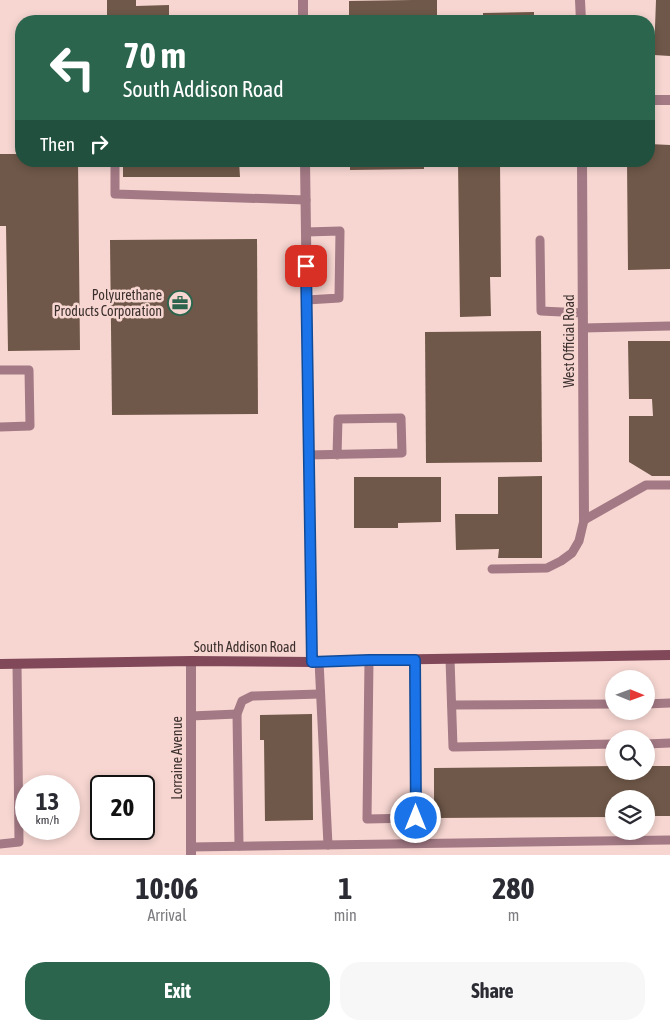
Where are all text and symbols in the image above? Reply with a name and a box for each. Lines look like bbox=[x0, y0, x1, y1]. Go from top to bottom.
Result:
icon: left bbox=[40, 35, 105, 100]
text: 70 m bbox=[123, 35, 186, 75]
text: South Addison Road bbox=[123, 76, 284, 102]
icon: right bbox=[85, 130, 113, 158]
text: Then bbox=[40, 133, 75, 155]
pin bbox=[285, 245, 327, 287]
icon: arrive bbox=[292, 252, 320, 280]
place label: Polyurethane Products Corporation bbox=[54, 287, 162, 319]
office icon: Polyurethane Products Corporation bbox=[167, 290, 193, 316]
street label: West Official Road bbox=[561, 294, 577, 388]
street label: South Addison Road bbox=[194, 639, 296, 655]
north arrow bbox=[605, 670, 655, 720]
map controls bbox=[605, 670, 655, 840]
street label: Lorraine Avenue bbox=[169, 716, 185, 800]
button: search bbox=[605, 730, 655, 780]
speed limit sign: 20 bbox=[90, 775, 155, 840]
text: 13 bbox=[36, 787, 59, 815]
button: layers bbox=[605, 790, 655, 840]
position arrow bbox=[389, 791, 441, 843]
text: km/h bbox=[36, 813, 59, 827]
text: 10:06 bbox=[135, 871, 198, 905]
text: 1 bbox=[338, 871, 352, 905]
text: 280 bbox=[492, 871, 535, 905]
text: Arrival bbox=[147, 906, 186, 924]
text: min bbox=[334, 906, 357, 924]
text: m bbox=[508, 906, 519, 924]
button: Exit bbox=[25, 962, 330, 1020]
button: Share bbox=[340, 962, 645, 1020]

